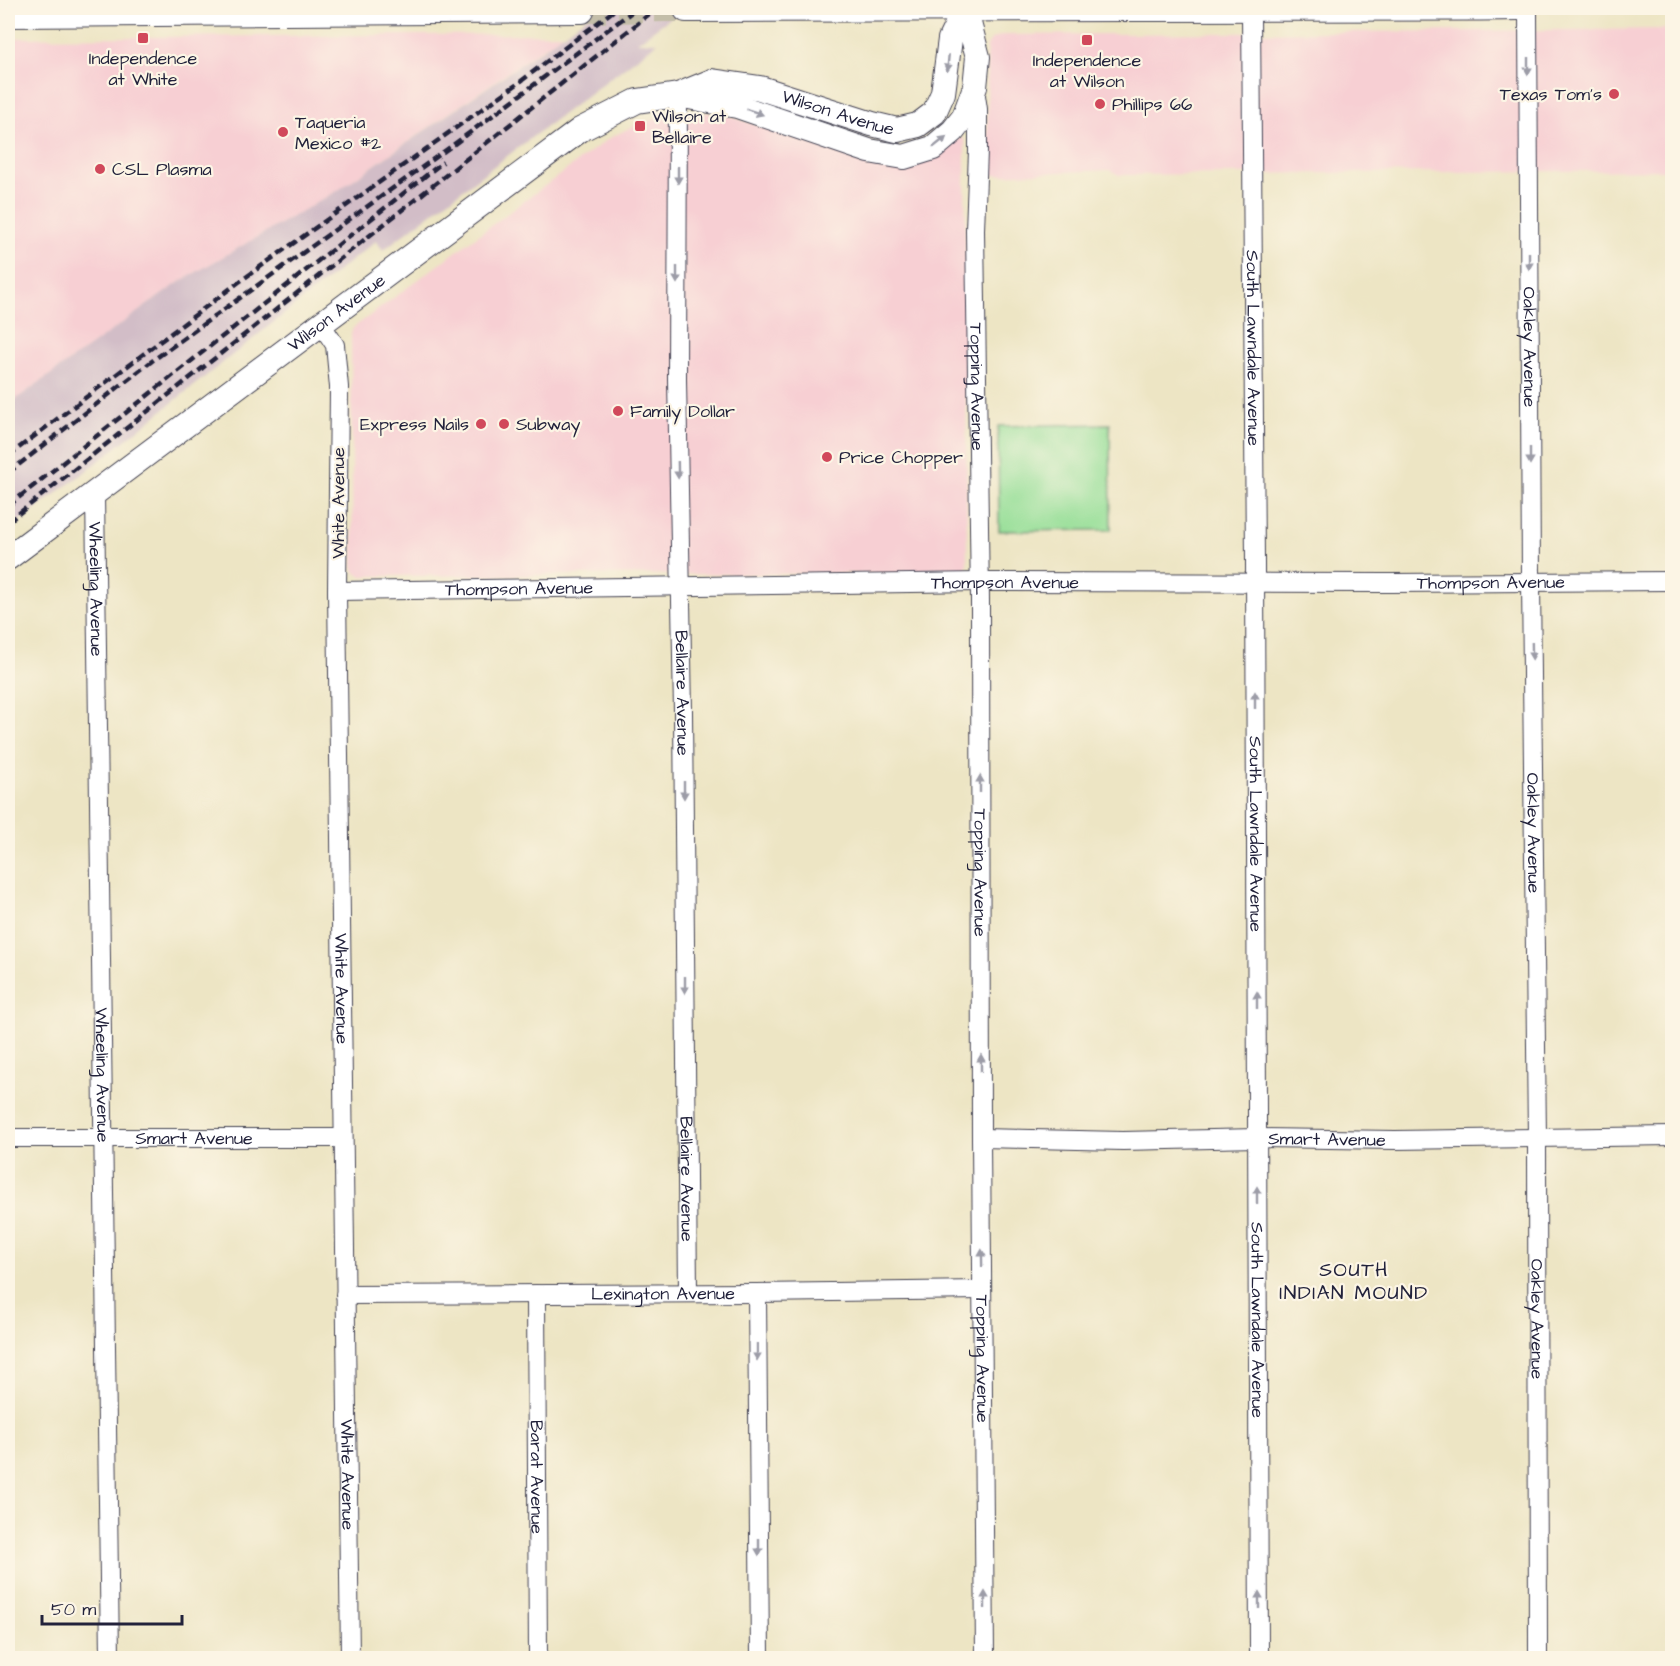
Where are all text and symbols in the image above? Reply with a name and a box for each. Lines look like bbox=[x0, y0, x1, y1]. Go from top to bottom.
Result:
marker: Independence at White bbox=[136, 31, 150, 45]
marker: Independence at Wilson bbox=[1080, 33, 1094, 47]
place label: Independence at White bbox=[89, 46, 198, 92]
place label: Independence at Wilson bbox=[1033, 48, 1142, 94]
one-way arrow bbox=[943, 54, 953, 73]
one-way arrow bbox=[1523, 56, 1533, 75]
place label: Texas Tom's bbox=[1500, 82, 1602, 107]
street label: Wilson Avenue bbox=[779, 84, 897, 142]
marker: Texas Tom's bbox=[1607, 87, 1621, 101]
place label: Phillips 66 bbox=[1112, 92, 1192, 117]
marker: Phillips 66 bbox=[1093, 97, 1107, 111]
place label: Wilson at Bellaire bbox=[652, 104, 727, 150]
one-way arrow bbox=[746, 107, 764, 117]
place label: Taqueria Mexico #2 bbox=[295, 110, 382, 156]
marker: Wilson at Bellaire bbox=[633, 119, 647, 133]
marker: Taqueria Mexico #2 bbox=[276, 125, 290, 139]
one-way arrow bbox=[932, 136, 948, 149]
place label: CSL Plasma bbox=[112, 157, 212, 182]
marker: CSL Plasma bbox=[93, 162, 107, 176]
one-way arrow bbox=[673, 165, 683, 184]
street label: South Lawndale Avenue bbox=[1240, 250, 1266, 446]
one-way arrow bbox=[1524, 251, 1534, 270]
one-way arrow bbox=[672, 265, 682, 284]
street label: Wilson Avenue bbox=[282, 268, 391, 358]
street label: Oakley Avenue bbox=[1516, 287, 1542, 408]
street label: Topping Avenue bbox=[963, 322, 990, 451]
place label: Family Dollar bbox=[630, 399, 735, 425]
marker: Family Dollar bbox=[611, 404, 625, 418]
place label: Express Nails bbox=[360, 412, 469, 437]
place label: Subway bbox=[516, 412, 581, 438]
marker: Express Nails bbox=[474, 417, 488, 431]
marker: Subway bbox=[497, 417, 511, 431]
place label: Price Chopper bbox=[839, 445, 963, 470]
one-way arrow bbox=[1525, 446, 1535, 465]
street label: White Avenue bbox=[326, 447, 351, 559]
marker: Price Chopper bbox=[820, 450, 834, 464]
one-way arrow bbox=[674, 460, 683, 479]
street label: Wheeling Avenue bbox=[82, 521, 109, 657]
street label: Thompson Avenue bbox=[931, 570, 1079, 596]
street label: Thompson Avenue bbox=[1417, 570, 1565, 596]
street label: Thompson Avenue bbox=[445, 575, 594, 602]
street label: Bellaire Avenue bbox=[669, 630, 695, 756]
one-way arrow bbox=[1527, 641, 1537, 660]
one-way arrow bbox=[1251, 691, 1260, 710]
street label: South Lawndale Avenue bbox=[1243, 736, 1268, 932]
street label: Oakley Avenue bbox=[1520, 773, 1546, 894]
one-way arrow bbox=[975, 775, 985, 794]
one-way arrow bbox=[679, 781, 689, 800]
street label: Topping Avenue bbox=[966, 809, 993, 937]
street label: White Avenue bbox=[328, 933, 355, 1045]
one-way arrow bbox=[680, 976, 690, 995]
one-way arrow bbox=[1252, 991, 1262, 1010]
street label: Wheeling Avenue bbox=[88, 1007, 115, 1143]
one-way arrow bbox=[976, 1054, 986, 1073]
street label: Bellaire Avenue bbox=[673, 1116, 700, 1242]
street label: Smart Avenue bbox=[135, 1126, 253, 1151]
street label: Smart Avenue bbox=[1268, 1126, 1386, 1153]
one-way arrow bbox=[1252, 1186, 1262, 1205]
street label: South Lawndale Avenue bbox=[1244, 1222, 1270, 1418]
one-way arrow bbox=[977, 1249, 987, 1268]
district label: SOUTH INDIAN MOUND bbox=[1279, 1256, 1429, 1307]
street label: Oakley Avenue bbox=[1523, 1259, 1549, 1379]
street label: Lexington Avenue bbox=[591, 1281, 735, 1308]
street label: Topping Avenue bbox=[969, 1295, 995, 1423]
one-way arrow bbox=[753, 1342, 762, 1361]
street label: White Avenue bbox=[334, 1419, 360, 1531]
street label: Barat Avenue bbox=[524, 1420, 549, 1534]
one-way arrow bbox=[754, 1537, 764, 1556]
scale bar bbox=[42, 1588, 182, 1626]
one-way arrow bbox=[980, 1591, 990, 1610]
one-way arrow bbox=[1254, 1591, 1264, 1610]
text: 50 m bbox=[51, 1597, 96, 1622]

